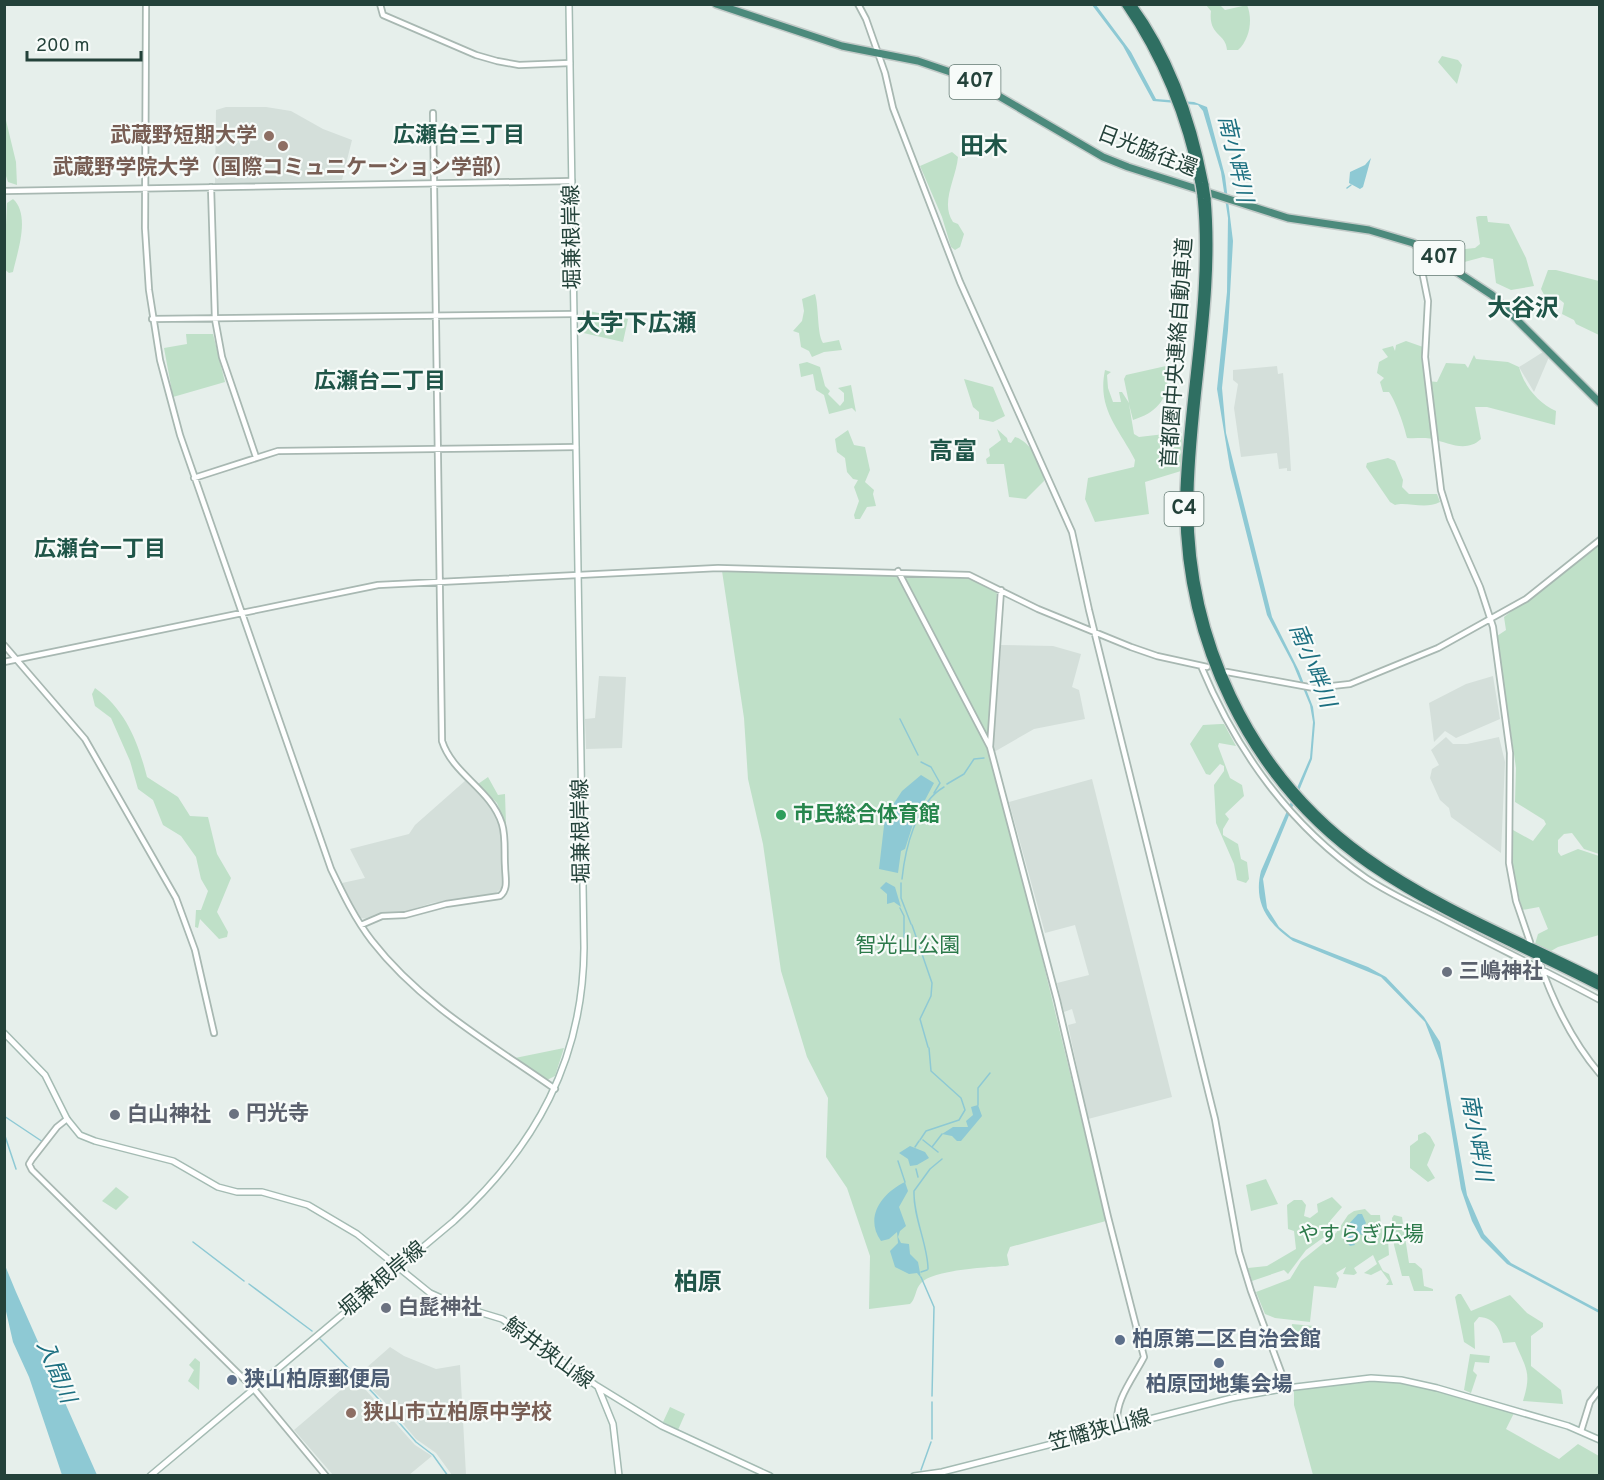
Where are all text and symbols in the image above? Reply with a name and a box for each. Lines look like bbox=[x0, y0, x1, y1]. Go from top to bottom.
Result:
scale bar bbox=[27, 24, 141, 62]
text: 200 m bbox=[36, 35, 89, 58]
road number: 407 bbox=[950, 65, 1000, 99]
water label: 南小畔川 bbox=[1211, 113, 1258, 207]
street label: 日光脇往還 bbox=[1093, 121, 1201, 183]
place label: 武蔵野短期大学 bbox=[110, 123, 257, 150]
district label: 広瀬台三丁目 bbox=[393, 123, 525, 150]
marker: 武蔵野短期大学 bbox=[262, 129, 276, 143]
district label: 田木 bbox=[960, 133, 1008, 163]
marker: 武蔵野学院大学（国際コミュニケーション学部） bbox=[276, 139, 290, 153]
place label: 武蔵野学院大学（国際コミュニケーション学部） bbox=[52, 155, 514, 182]
street label: 堀兼根岸線 bbox=[559, 184, 587, 290]
street label: 首都圏中央連絡自動車道 bbox=[1156, 237, 1200, 469]
road number: 407 bbox=[1414, 241, 1464, 275]
district label: 大谷沢 bbox=[1487, 295, 1559, 325]
district label: 大字下広瀬 bbox=[576, 310, 696, 340]
district label: 広瀬台二丁目 bbox=[314, 369, 446, 396]
district label: 高富 bbox=[929, 438, 977, 468]
road number: C4 bbox=[1164, 492, 1204, 526]
district label: 広瀬台一丁目 bbox=[34, 537, 166, 564]
water label: 南小畔川 bbox=[1282, 620, 1341, 714]
street label: 堀兼根岸線 bbox=[568, 778, 596, 884]
place label: 市民総合体育館 bbox=[793, 802, 940, 829]
marker: 市民総合体育館 bbox=[774, 808, 788, 822]
park label: 智光山公園 bbox=[856, 933, 961, 960]
place label: 三嶋神社 bbox=[1459, 959, 1543, 986]
marker: 三嶋神社 bbox=[1440, 965, 1454, 979]
water label: 南小畔川 bbox=[1454, 1092, 1496, 1186]
place label: 円光寺 bbox=[246, 1101, 309, 1128]
place label: 白山神社 bbox=[127, 1102, 211, 1129]
marker: 円光寺 bbox=[227, 1107, 241, 1121]
marker: 白山神社 bbox=[108, 1108, 122, 1122]
park label: やすらぎ広場 bbox=[1298, 1222, 1424, 1249]
street label: 堀兼根岸線 bbox=[334, 1236, 432, 1324]
district label: 柏原 bbox=[674, 1269, 722, 1299]
place label: 白髭神社 bbox=[398, 1295, 482, 1322]
marker: 白髭神社 bbox=[379, 1301, 393, 1315]
street label: 鯨井狭山線 bbox=[498, 1312, 598, 1396]
place label: 柏原第二区自治会館 bbox=[1132, 1327, 1321, 1354]
marker: 柏原第二区自治会館 bbox=[1113, 1333, 1127, 1347]
water label: 入間川 bbox=[30, 1336, 81, 1409]
marker: 柏原団地集会場 bbox=[1212, 1356, 1226, 1370]
place label: 狭山柏原郵便局 bbox=[244, 1367, 391, 1394]
place label: 柏原団地集会場 bbox=[1146, 1372, 1293, 1399]
marker: 狭山柏原郵便局 bbox=[225, 1373, 239, 1387]
place label: 狭山市立柏原中学校 bbox=[363, 1400, 552, 1427]
street label: 笠幡狭山線 bbox=[1046, 1404, 1154, 1458]
marker: 狭山市立柏原中学校 bbox=[344, 1406, 358, 1420]

